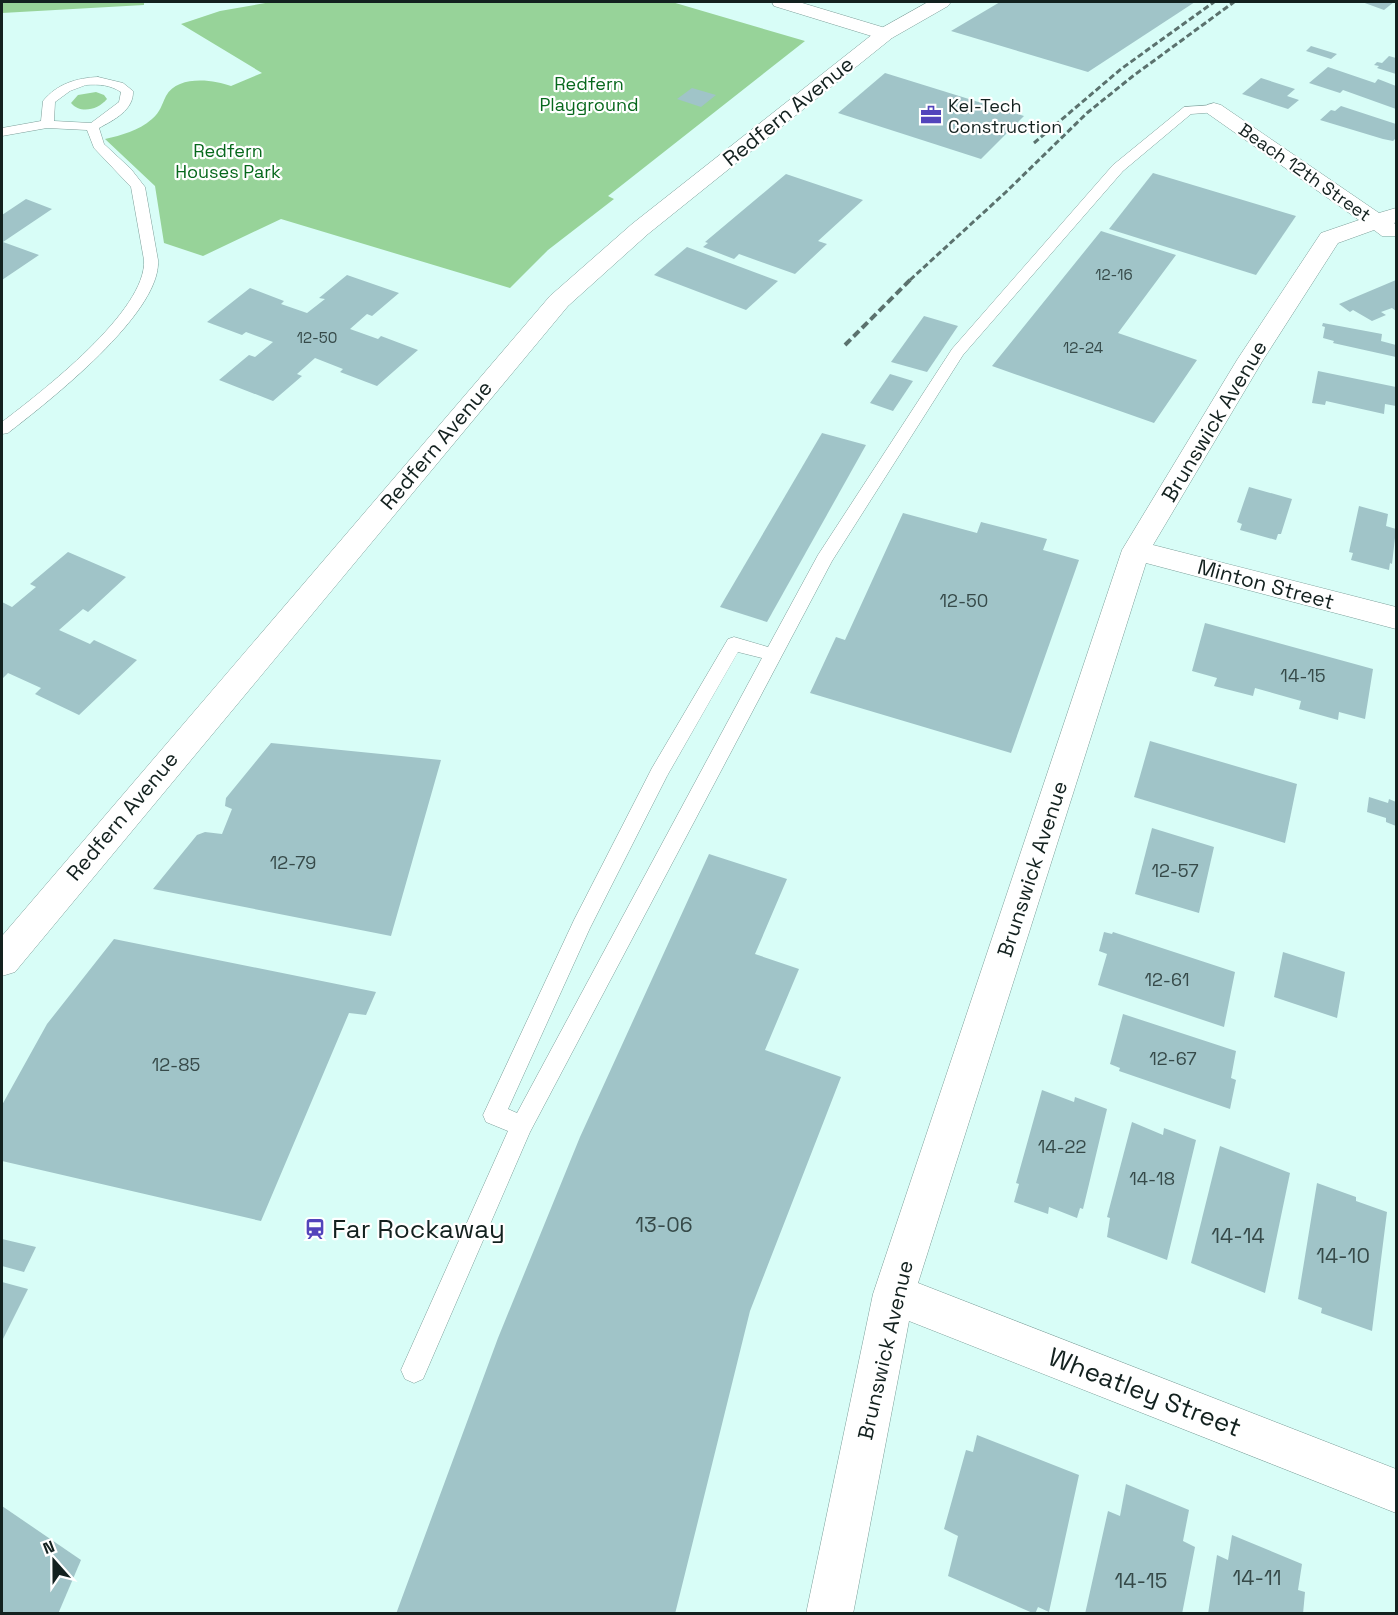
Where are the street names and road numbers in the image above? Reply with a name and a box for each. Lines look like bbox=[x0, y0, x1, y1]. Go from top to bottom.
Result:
street label: Redfern Avenue bbox=[717, 50, 859, 172]
street label: Beach 12th Street bbox=[1234, 118, 1376, 226]
street label: Brunswick Avenue bbox=[1155, 335, 1273, 507]
street label: Redfern Avenue bbox=[374, 375, 498, 515]
street label: Minton Street bbox=[1195, 553, 1337, 615]
street label: Redfern Avenue bbox=[60, 746, 184, 886]
street label: Brunswick Avenue bbox=[991, 778, 1073, 960]
street label: Brunswick Avenue bbox=[851, 1258, 919, 1442]
street label: Wheatley Street bbox=[1044, 1340, 1246, 1444]

